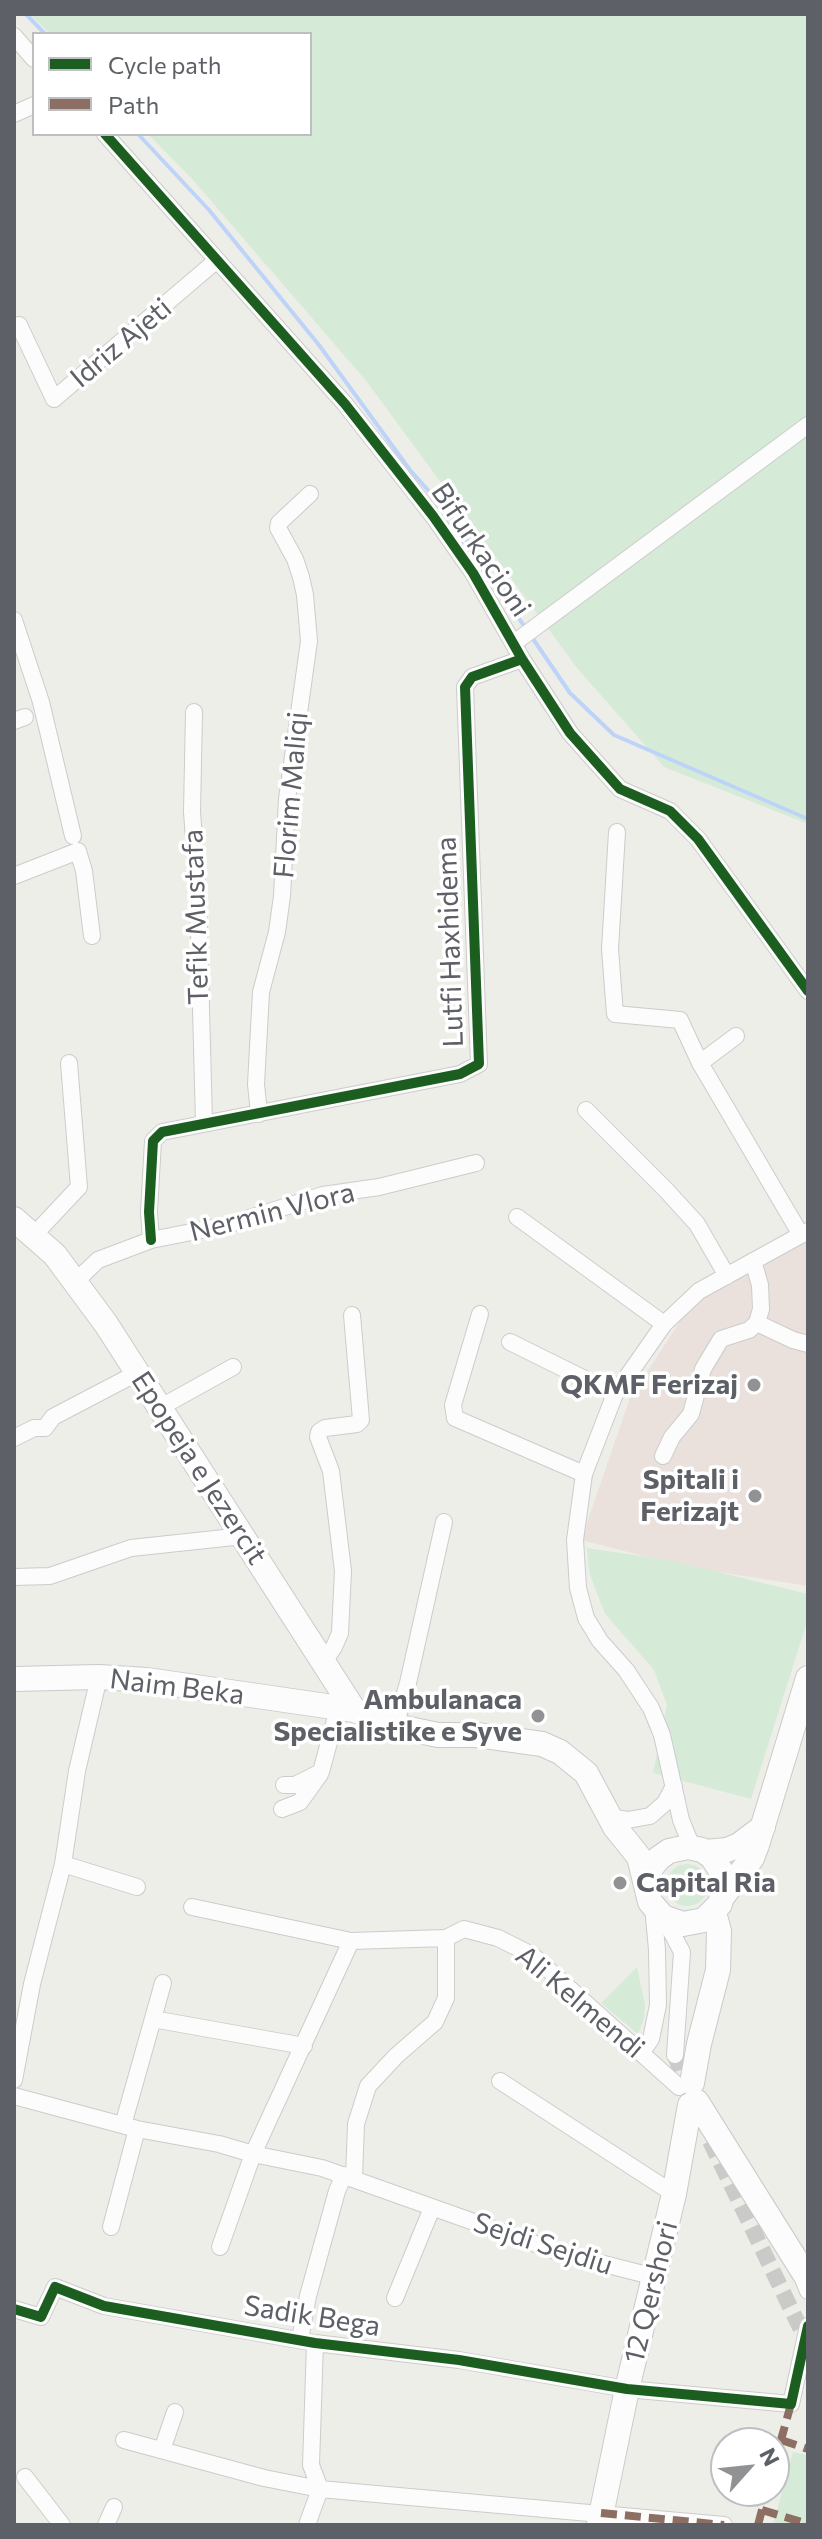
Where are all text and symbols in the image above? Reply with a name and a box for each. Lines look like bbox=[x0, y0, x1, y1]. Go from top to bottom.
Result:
legend bbox=[32, 32, 312, 136]
text: Cycle path bbox=[108, 50, 222, 79]
text: Path bbox=[108, 90, 159, 119]
street label: Idriz Ajeti bbox=[64, 291, 178, 395]
street label: Bifurkacioni bbox=[424, 477, 538, 623]
street label: Florim Maliqi bbox=[267, 710, 315, 880]
street label: Tefik Mustafa bbox=[176, 829, 216, 1005]
street label: Lutfi Haxhidema bbox=[430, 836, 470, 1048]
street label: Nermin Vlora bbox=[186, 1175, 358, 1249]
street label: Epopeja e Jezercit bbox=[124, 1365, 274, 1571]
place label: QKMF Ferizaj bbox=[560, 1368, 738, 1402]
marker: QKMF Ferizaj bbox=[745, 1376, 763, 1394]
place label: Spitali i Ferizajt bbox=[640, 1463, 739, 1529]
marker: Spitali i Ferizajt bbox=[746, 1487, 764, 1505]
street label: Naim Beka bbox=[108, 1662, 246, 1712]
place label: Ambulanaca Specialistike e Syve bbox=[273, 1683, 522, 1749]
marker: Ambulanaca Specialistike e Syve bbox=[529, 1707, 547, 1725]
place label: Capital Ria bbox=[636, 1866, 776, 1900]
marker: Capital Ria bbox=[611, 1874, 629, 1892]
street label: Ali Kelmendi bbox=[509, 1939, 651, 2065]
street label: Sejdi Sejdiu bbox=[469, 2206, 617, 2282]
street label: 12 Qershori bbox=[617, 2218, 685, 2366]
street label: Sadik Bega bbox=[242, 2289, 382, 2343]
north arrow bbox=[710, 2427, 790, 2507]
text: N bbox=[754, 2443, 786, 2470]

